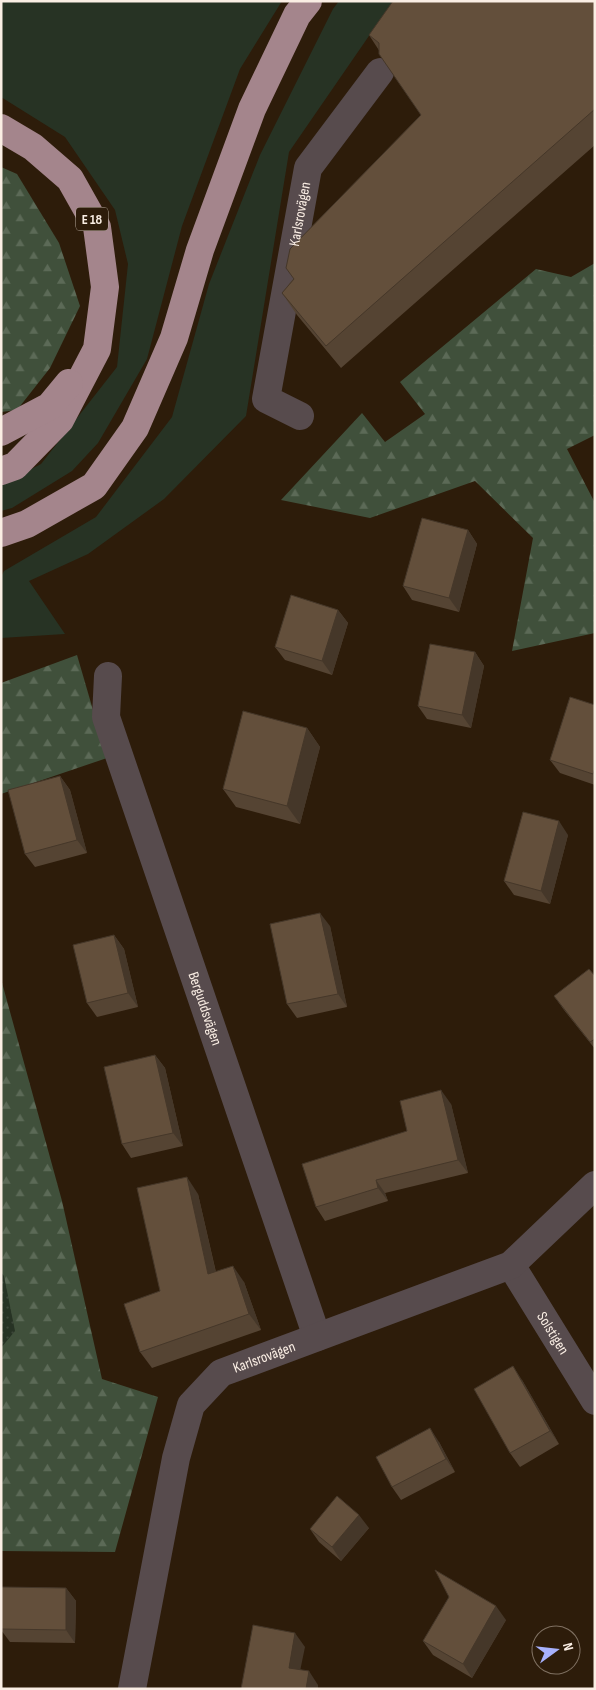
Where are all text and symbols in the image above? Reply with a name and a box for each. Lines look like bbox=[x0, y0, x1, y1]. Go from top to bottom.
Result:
street label: Karlsrovägen bbox=[285, 180, 315, 248]
road number: E 18 bbox=[76, 208, 108, 230]
street label: Berguddsvägen bbox=[183, 969, 226, 1048]
street label: Solstigen bbox=[532, 1309, 573, 1358]
street label: Karlsrovägen bbox=[230, 1337, 298, 1378]
north arrow bbox=[531, 1625, 581, 1675]
text: N bbox=[559, 1641, 577, 1653]

